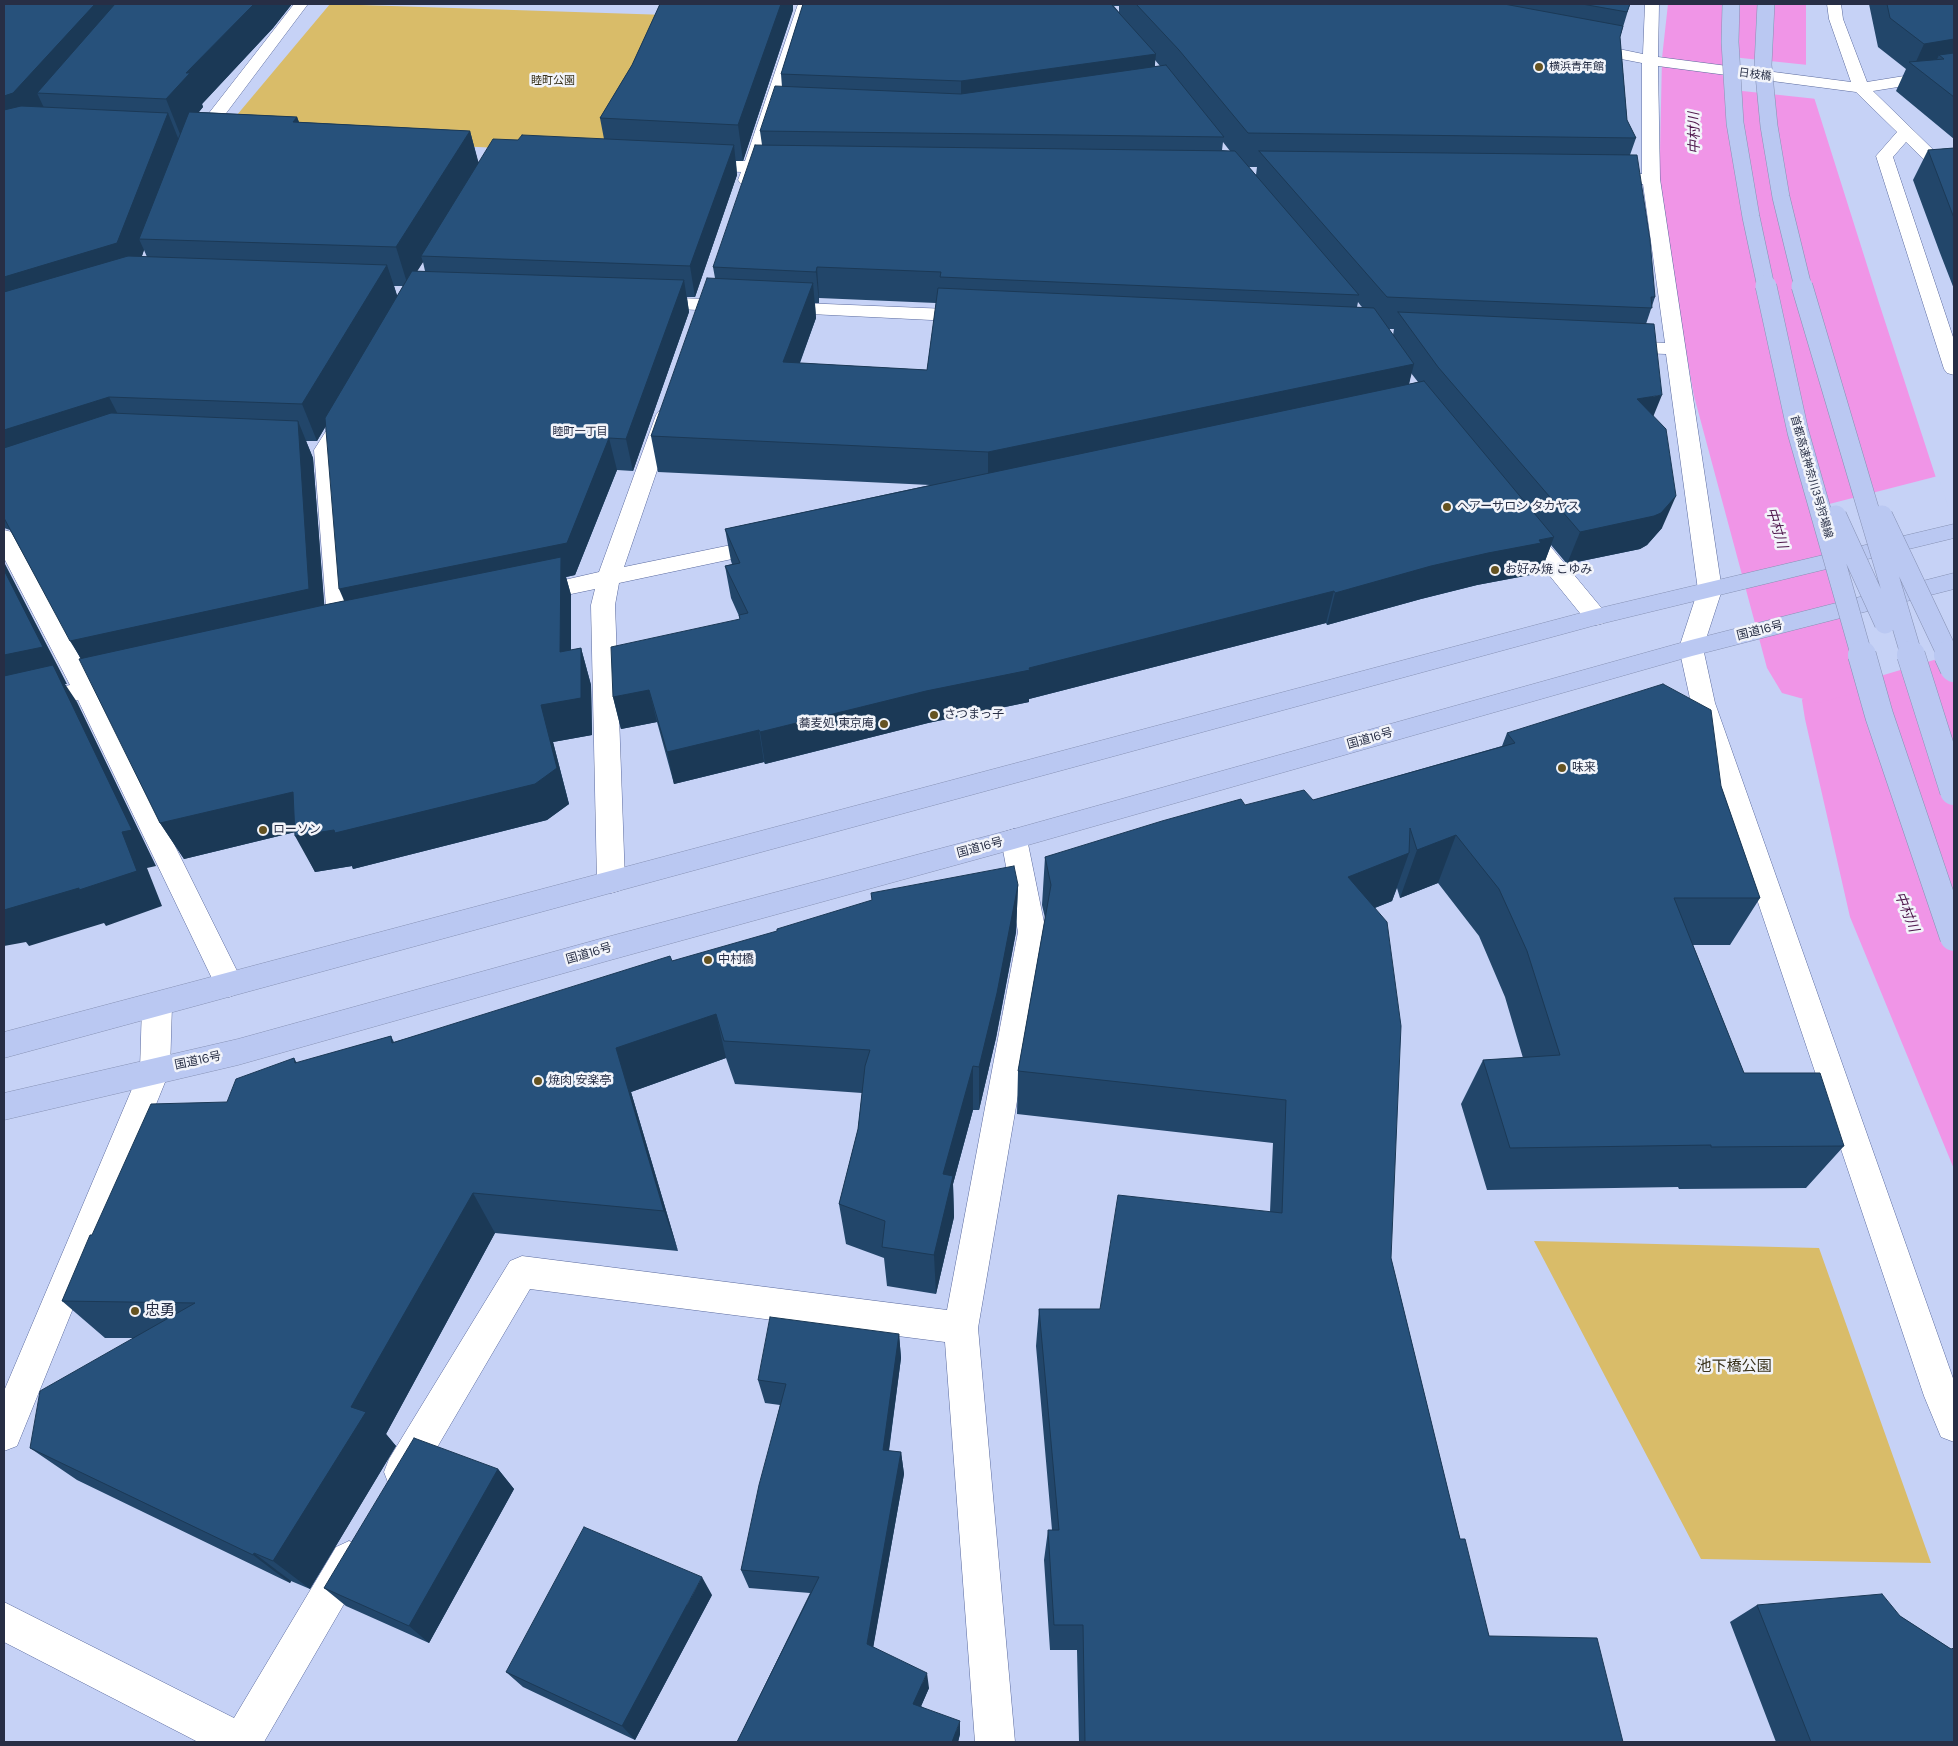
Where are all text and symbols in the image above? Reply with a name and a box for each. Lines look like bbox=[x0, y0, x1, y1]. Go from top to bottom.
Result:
place label: 横浜青年館 bbox=[1549, 60, 1604, 74]
marker: 横浜青年館 bbox=[1533, 61, 1545, 73]
street label: 日枝橋 bbox=[1738, 66, 1772, 84]
park label: 睦町公園 bbox=[531, 74, 575, 88]
water label: 中村川 bbox=[1686, 112, 1704, 154]
street label: 首都高速神奈川3号狩場線 bbox=[1787, 414, 1835, 540]
district label: 睦町一丁目 bbox=[553, 425, 607, 439]
place label: ヘアーサロン タカヤス bbox=[1457, 500, 1579, 514]
marker: ヘアーサロン タカヤス bbox=[1441, 501, 1453, 513]
water label: 中村川 bbox=[1762, 505, 1790, 551]
place label: お好み焼 こゆみ bbox=[1505, 563, 1592, 577]
marker: お好み焼 こゆみ bbox=[1489, 564, 1501, 576]
street label: 国道16号 bbox=[1735, 618, 1785, 644]
place label: さつまっ子 bbox=[944, 708, 1004, 722]
marker: さつまっ子 bbox=[928, 709, 940, 721]
place label: 蕎麦処 東京庵 bbox=[799, 717, 874, 731]
marker: 蕎麦処 東京庵 bbox=[878, 718, 890, 730]
street label: 国道16号 bbox=[1345, 726, 1395, 752]
place label: 味来 bbox=[1572, 761, 1596, 775]
marker: 味来 bbox=[1556, 762, 1568, 774]
place label: ローソン bbox=[273, 823, 321, 837]
marker: ローソン bbox=[257, 824, 269, 836]
street label: 国道16号 bbox=[955, 835, 1005, 861]
water label: 中村川 bbox=[1890, 889, 1922, 935]
street label: 国道16号 bbox=[564, 941, 614, 967]
place label: 中村橋 bbox=[718, 953, 754, 967]
marker: 中村橋 bbox=[702, 954, 714, 966]
street label: 国道16号 bbox=[173, 1049, 223, 1073]
place label: 焼肉 安楽亭 bbox=[548, 1074, 611, 1088]
marker: 焼肉 安楽亭 bbox=[532, 1075, 544, 1087]
place label: 忠勇 bbox=[145, 1302, 175, 1320]
marker: 忠勇 bbox=[129, 1305, 141, 1317]
park label: 池下橋公園 bbox=[1697, 1358, 1771, 1376]

